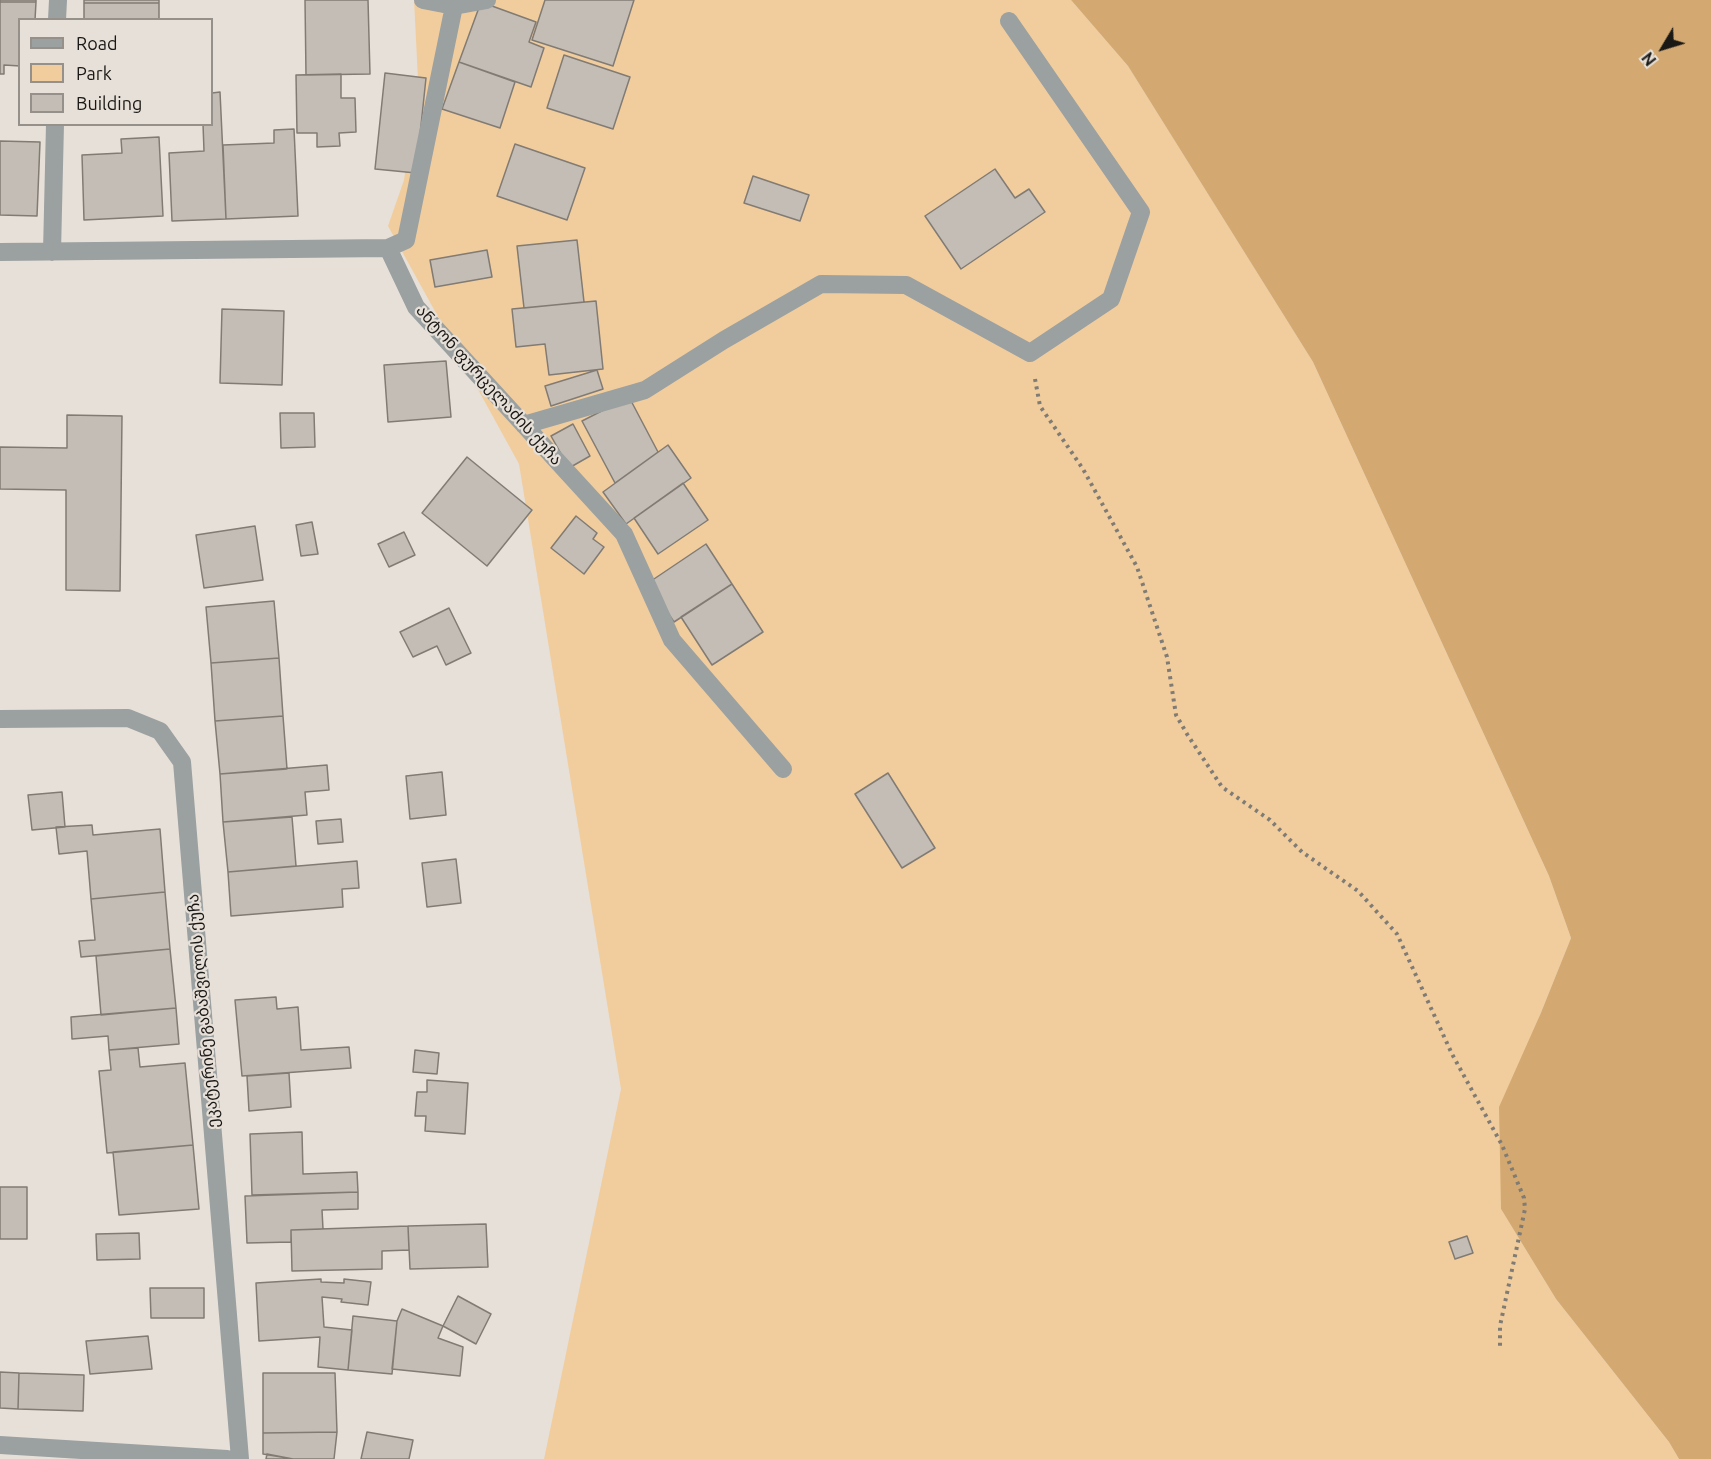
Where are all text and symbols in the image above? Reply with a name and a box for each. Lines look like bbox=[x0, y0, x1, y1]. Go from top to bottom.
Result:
legend bbox=[18, 18, 213, 126]
north arrow bbox=[1633, 18, 1693, 78]
text: Road bbox=[76, 33, 118, 53]
text: N bbox=[1638, 49, 1660, 69]
text: Park bbox=[76, 63, 112, 83]
text: Building bbox=[76, 93, 142, 113]
street label: ანტონ ფურცელაძის ქუჩა bbox=[412, 301, 566, 469]
street label: ეკატერინე გაბაშვილის ქუჩა bbox=[183, 893, 223, 1129]

